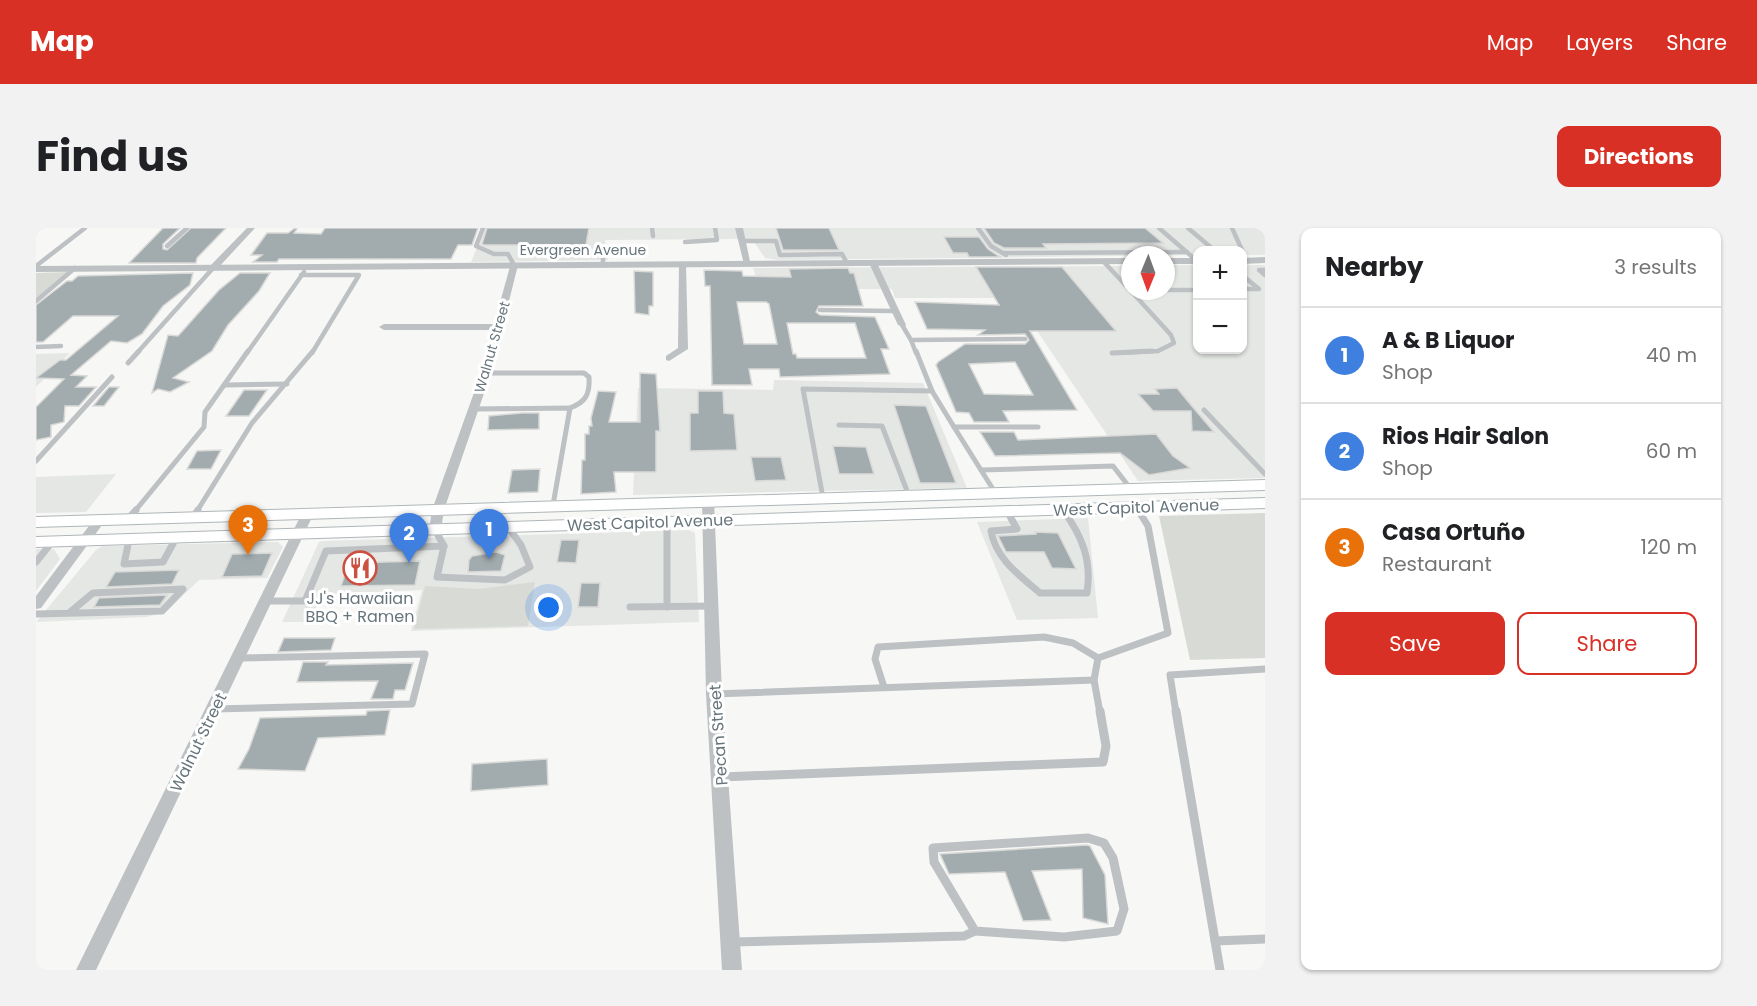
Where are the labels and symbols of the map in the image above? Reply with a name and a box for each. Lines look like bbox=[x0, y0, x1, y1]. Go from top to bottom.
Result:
street label: Evergreen Avenue bbox=[520, 240, 646, 260]
north arrow bbox=[1121, 246, 1175, 300]
street label: Walnut Street bbox=[469, 299, 515, 395]
street label: West Capitol Avenue bbox=[1053, 493, 1220, 522]
pin: 3 bbox=[228, 506, 268, 555]
street label: West Capitol Avenue bbox=[567, 508, 734, 537]
pin: 1 bbox=[470, 510, 508, 559]
pin: 2 bbox=[390, 514, 428, 563]
restaurant icon: JJ's Hawaiian BBQ + Ramen bbox=[342, 550, 378, 586]
place label: JJ's Hawaiian BBQ + Ramen bbox=[306, 587, 414, 628]
your location bbox=[534, 593, 563, 622]
street label: Pecan Street bbox=[703, 684, 733, 786]
street label: Walnut Street bbox=[164, 689, 232, 796]

